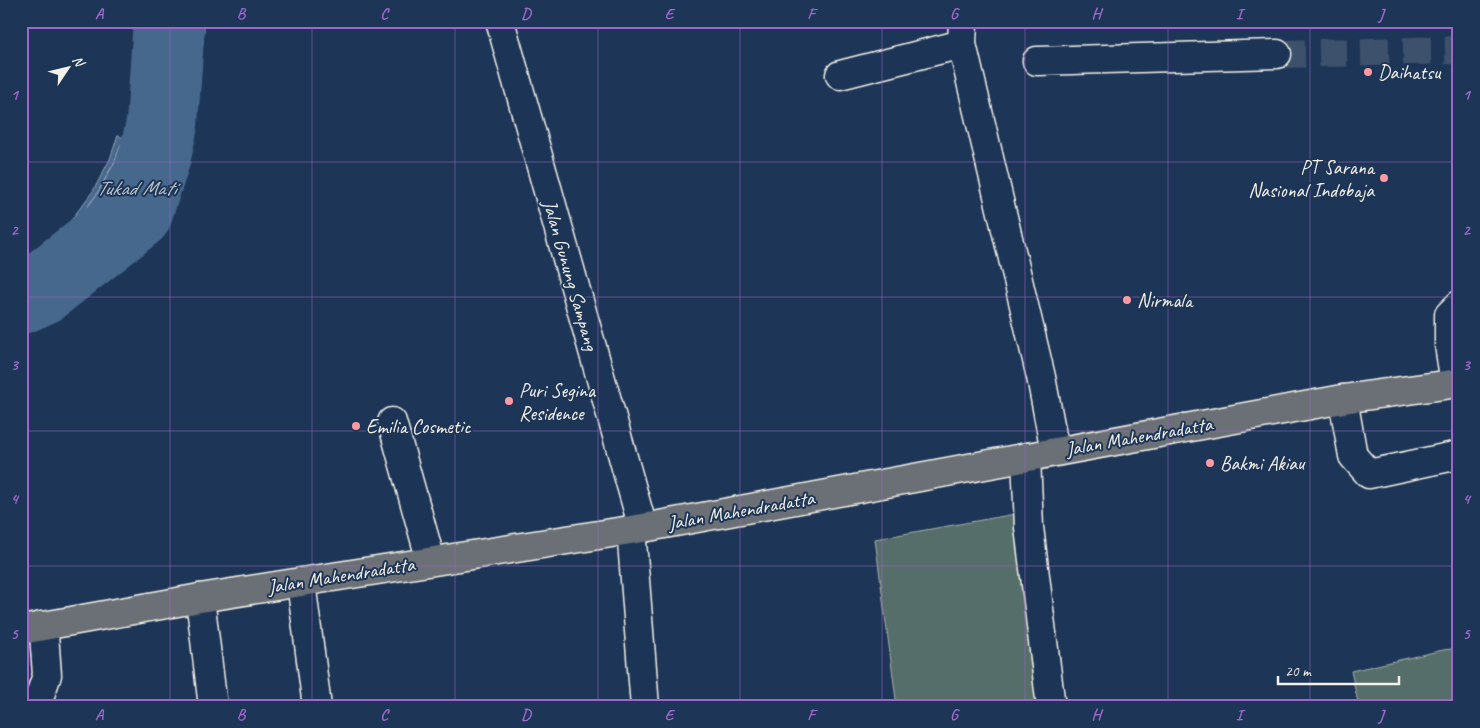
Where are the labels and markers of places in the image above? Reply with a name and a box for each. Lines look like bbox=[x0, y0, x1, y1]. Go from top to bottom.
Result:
place label: Daihatsu bbox=[1378, 60, 1442, 85]
marker: Daihatsu bbox=[1362, 66, 1374, 78]
place label: PT Sarana Nasional Indobaja bbox=[1248, 155, 1376, 203]
marker: PT Sarana Nasional Indobaja bbox=[1378, 172, 1390, 184]
place label: Nirmala bbox=[1137, 288, 1194, 313]
marker: Nirmala bbox=[1121, 294, 1133, 306]
place label: Puri Segina Residence bbox=[519, 378, 597, 426]
marker: Puri Segina Residence bbox=[503, 395, 515, 407]
place label: Emilia Cosmetic bbox=[366, 414, 471, 439]
marker: Emilia Cosmetic bbox=[350, 420, 362, 432]
place label: Bakmi Akiau bbox=[1220, 451, 1306, 476]
marker: Bakmi Akiau bbox=[1204, 457, 1216, 469]

